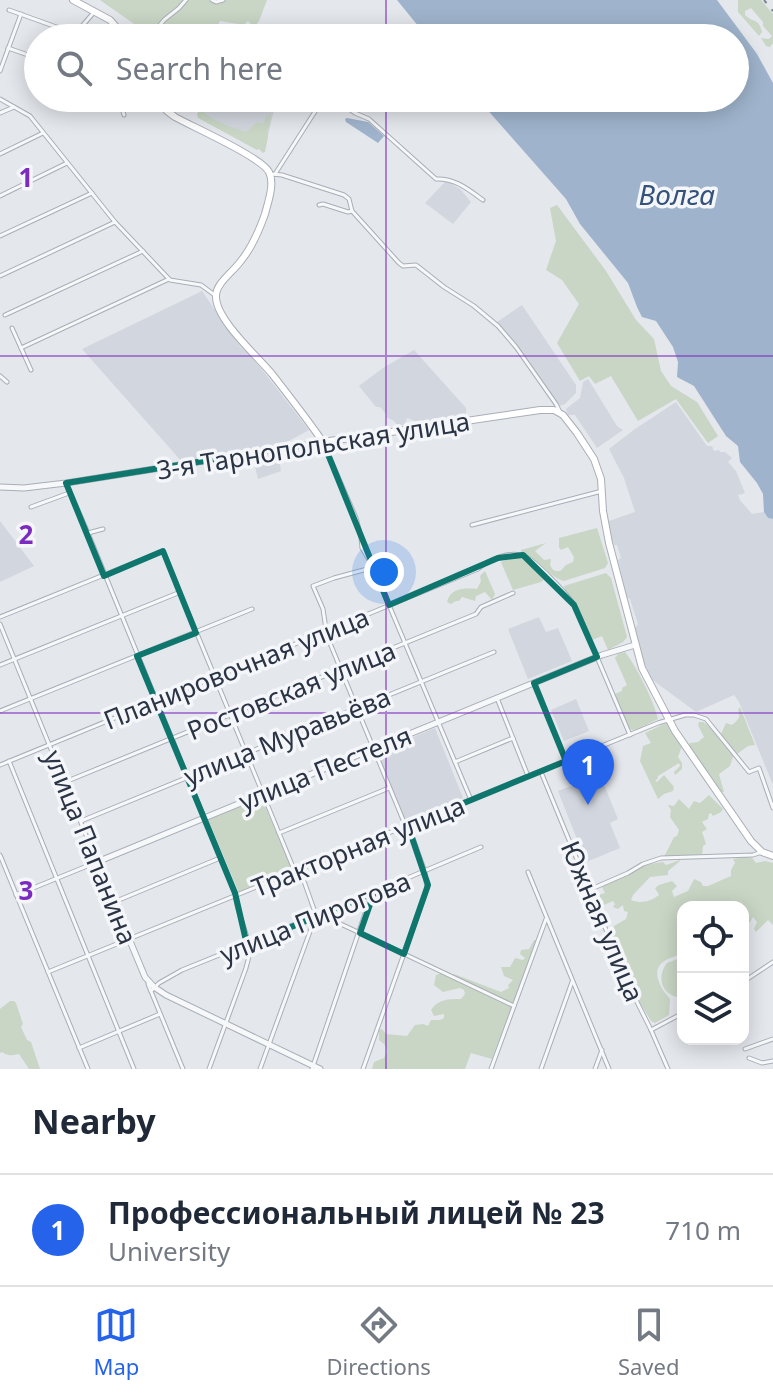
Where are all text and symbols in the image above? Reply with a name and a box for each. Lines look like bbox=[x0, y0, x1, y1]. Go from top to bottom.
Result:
search box bbox=[24, 24, 749, 112]
icon: search bbox=[52, 46, 96, 90]
text: Search here bbox=[116, 48, 283, 89]
text: 1 bbox=[19, 159, 33, 195]
water label: Волга bbox=[639, 175, 715, 213]
street label: 3-я Тарнопольская улица bbox=[154, 402, 472, 488]
text: 2 bbox=[19, 516, 34, 552]
your location bbox=[364, 552, 404, 592]
street label: Планировочная улица bbox=[98, 598, 374, 738]
street label: Ростовская улица bbox=[181, 632, 401, 748]
street label: улица Муравьёва bbox=[178, 678, 396, 794]
street label: улица Пестеля bbox=[233, 717, 417, 819]
pin: 1 bbox=[562, 739, 614, 805]
street label: улица Папанина bbox=[36, 744, 146, 950]
street label: Тракторная улица bbox=[246, 787, 470, 905]
street label: Южная улица bbox=[553, 835, 653, 1007]
street label: улица Пирогова bbox=[214, 862, 416, 972]
text: 3 bbox=[19, 872, 33, 908]
map controls bbox=[677, 901, 749, 1045]
button: locate bbox=[677, 901, 749, 973]
button: layers bbox=[677, 973, 749, 1045]
text: Nearby bbox=[32, 1098, 156, 1144]
text: Профессиональный лицей № 23 bbox=[108, 1192, 605, 1233]
text: 1 bbox=[51, 1212, 65, 1248]
text: 710 m bbox=[665, 1212, 741, 1248]
text: University bbox=[108, 1233, 230, 1269]
tab: Map bbox=[94, 1303, 139, 1381]
tab: Directions bbox=[326, 1303, 431, 1381]
tab: Saved bbox=[618, 1303, 679, 1381]

